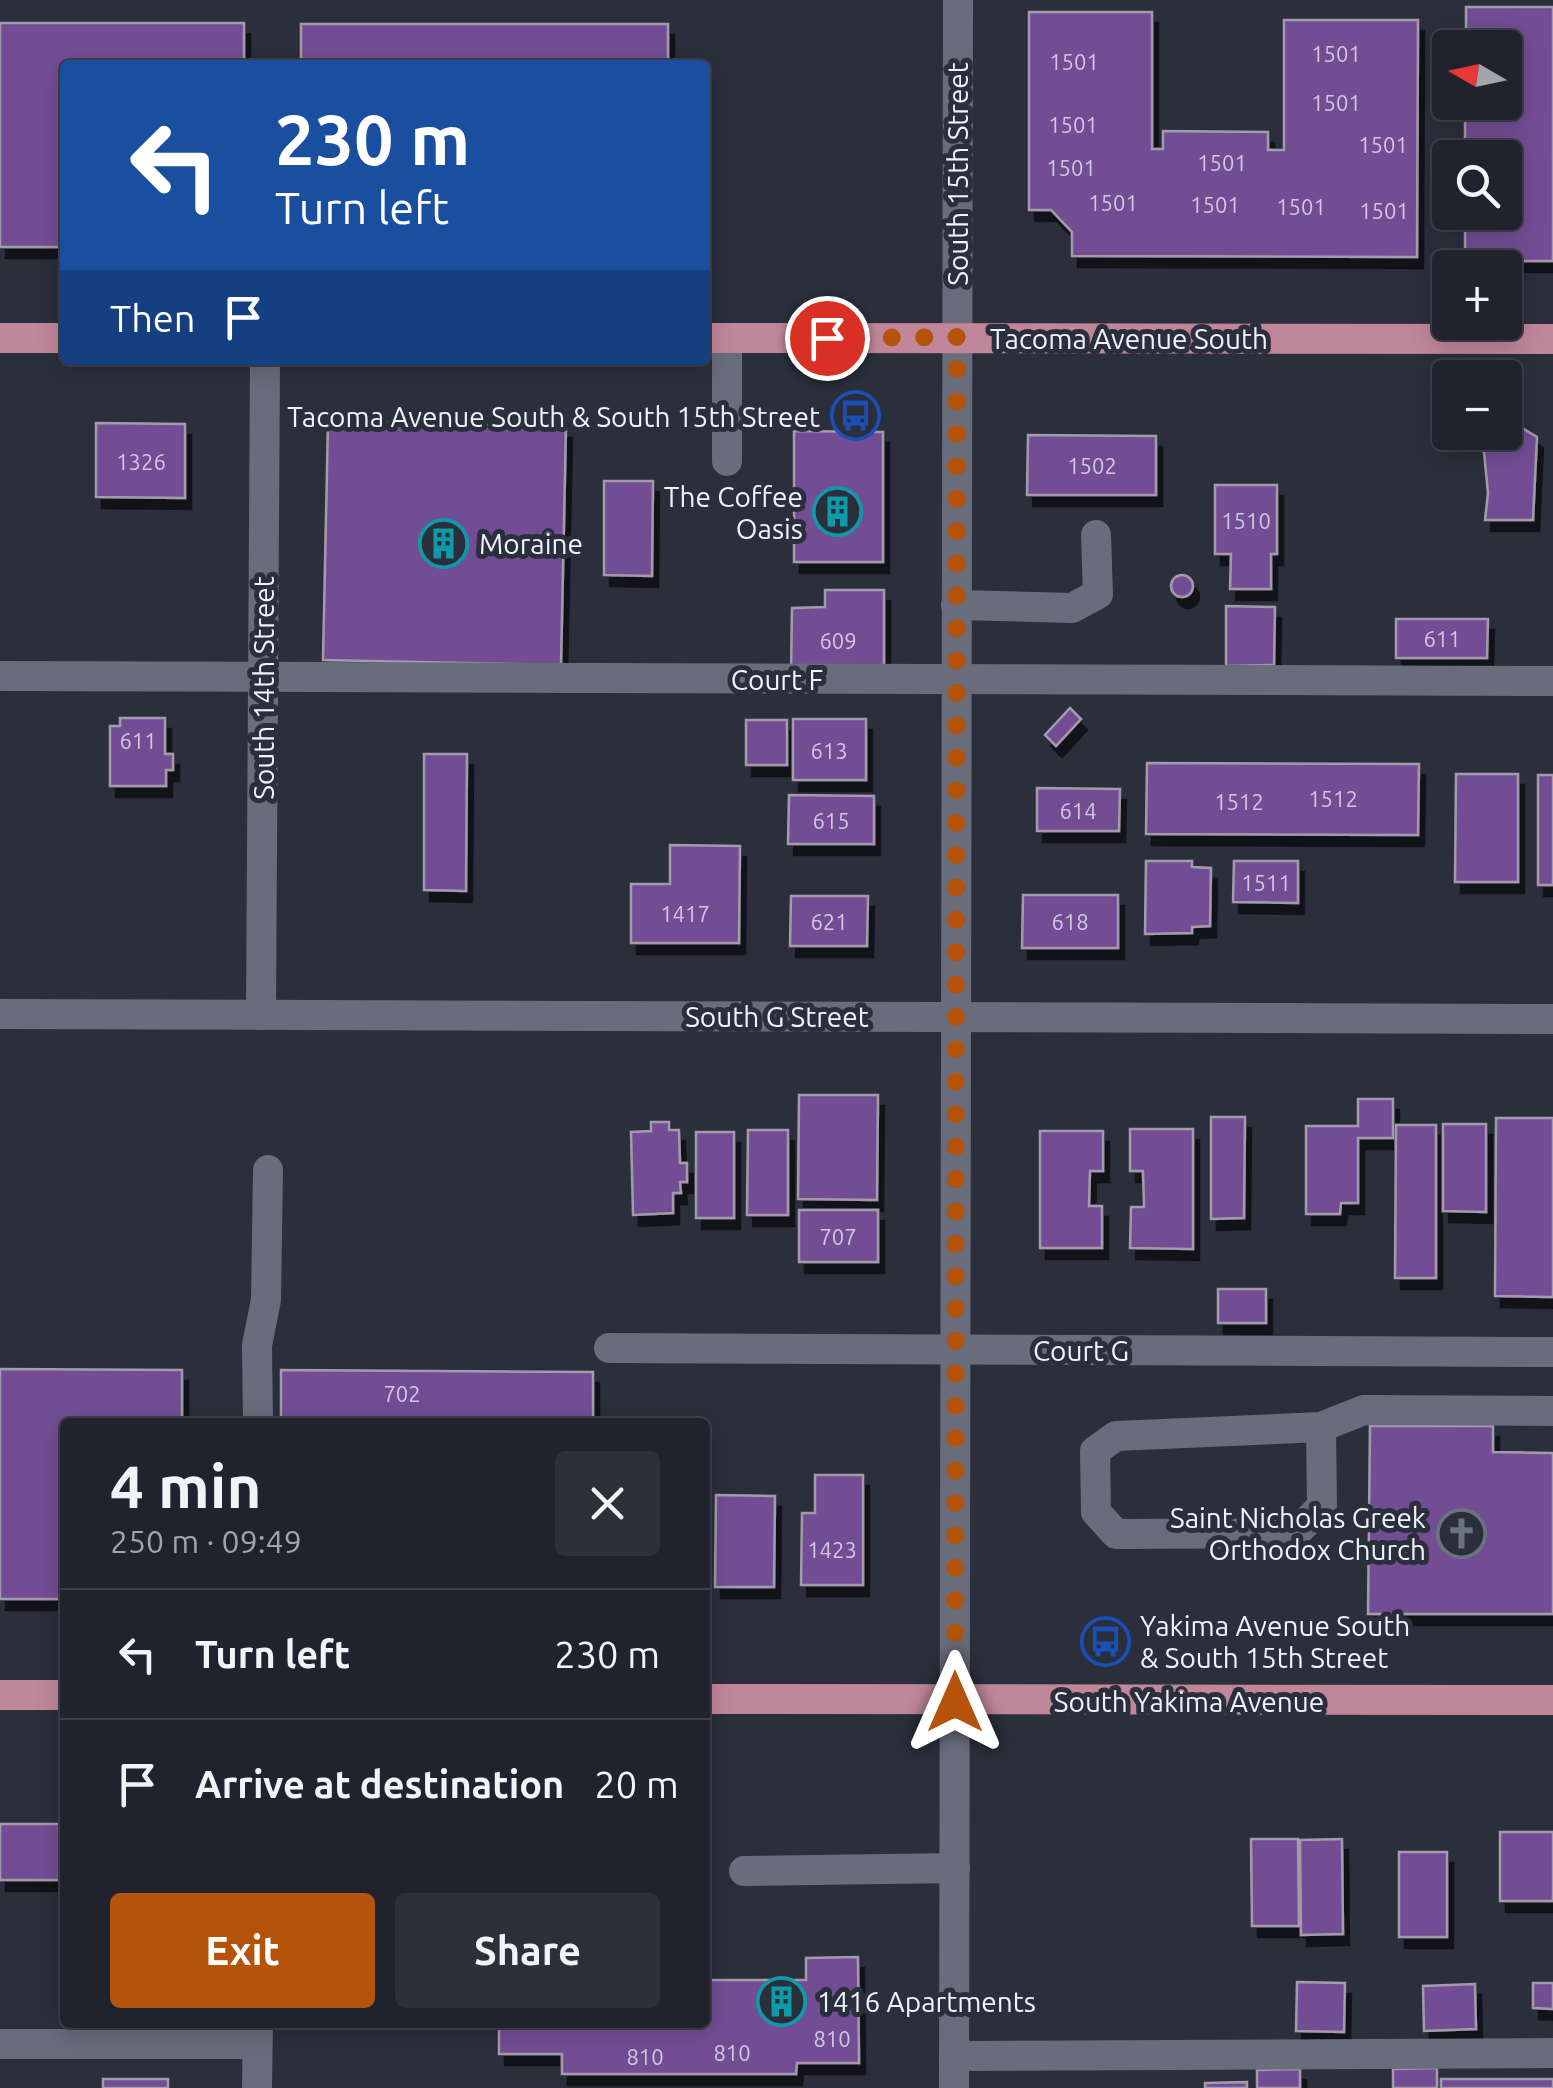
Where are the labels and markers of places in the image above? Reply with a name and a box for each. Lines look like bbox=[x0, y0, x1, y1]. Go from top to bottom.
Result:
pin bbox=[785, 296, 870, 381]
bus stop icon: Tacoma Avenue South & South 15th Street bbox=[829, 390, 881, 442]
place label: Tacoma Avenue South & South 15th Street bbox=[287, 401, 820, 432]
place label: The Coffee Oasis bbox=[664, 481, 803, 544]
building icon: The Coffee Oasis bbox=[812, 486, 864, 538]
building icon: Moraine bbox=[418, 517, 470, 569]
place label: Moraine bbox=[479, 528, 583, 559]
place label: Saint Nicholas Greek Orthodox Church bbox=[1170, 1502, 1426, 1565]
church icon: Saint Nicholas Greek Orthodox Church bbox=[1435, 1507, 1487, 1559]
place label: Yakima Avenue South & South 15th Street bbox=[1140, 1610, 1410, 1673]
bus stop icon: Yakima Avenue South & South 15th Street bbox=[1079, 1615, 1131, 1667]
building icon: 1416 Apartments bbox=[756, 1975, 808, 2027]
place label: 1416 Apartments bbox=[817, 1986, 1036, 2017]

